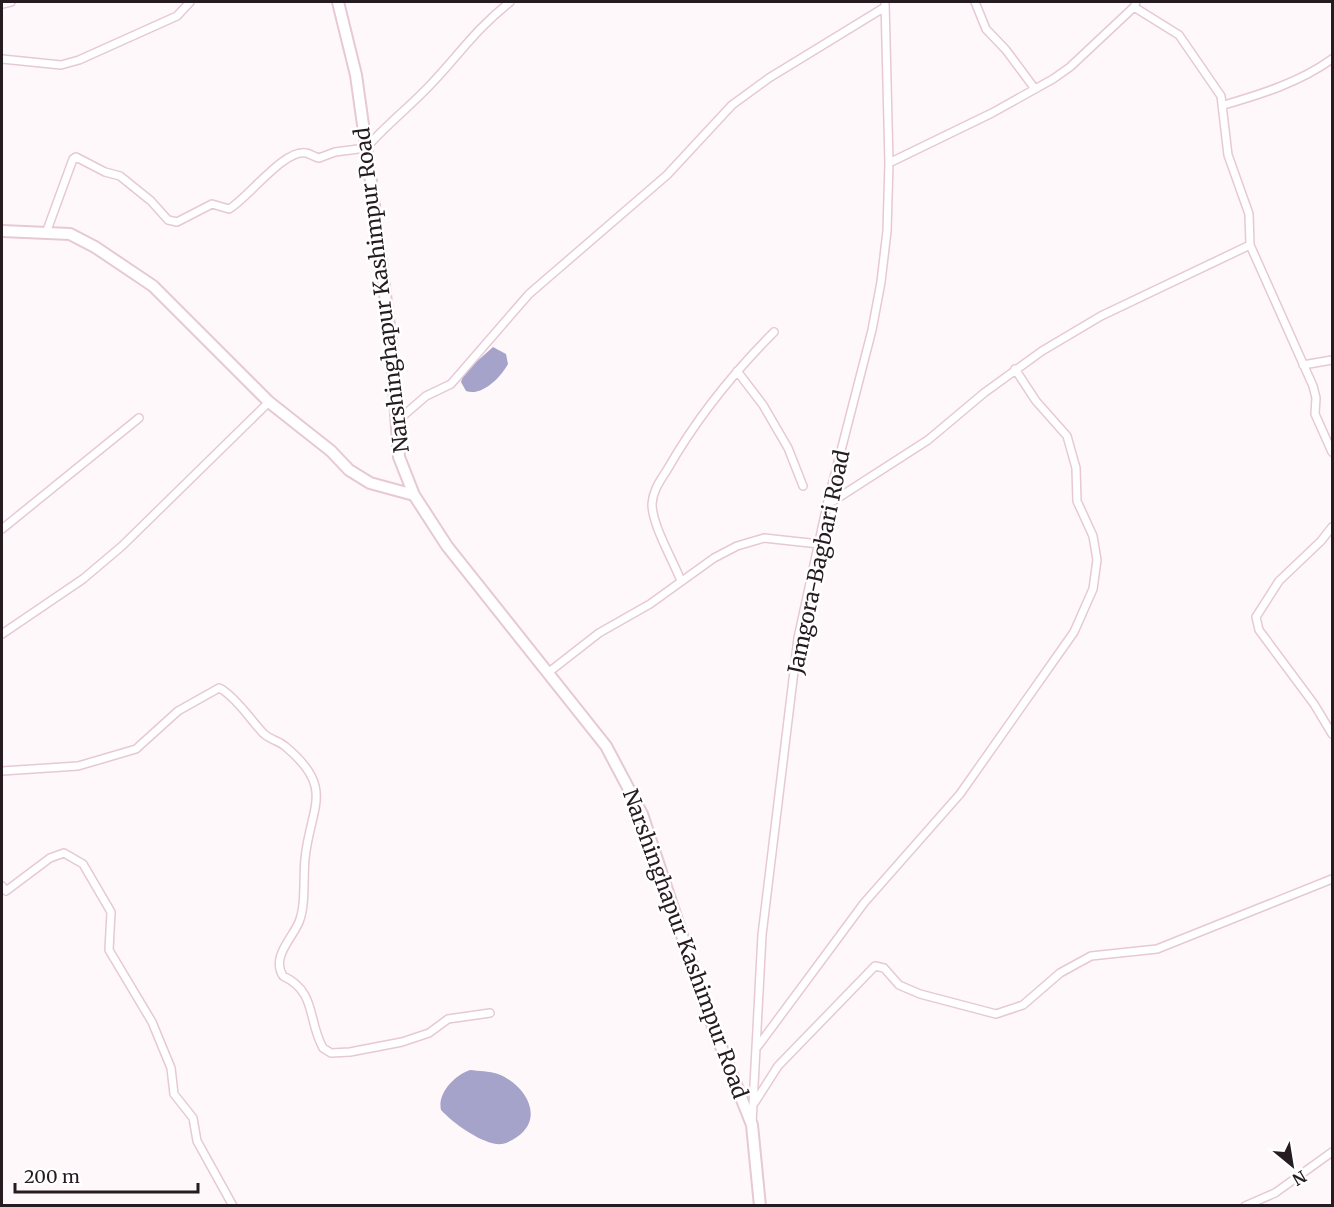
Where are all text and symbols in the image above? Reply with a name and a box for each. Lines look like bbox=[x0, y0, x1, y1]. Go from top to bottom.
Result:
street label: Narshinghapur Kashimpur Road bbox=[348, 126, 415, 454]
street label: Jamgora-Bagbari Road bbox=[781, 447, 856, 677]
street label: Narshinghapur Kashimpur Road bbox=[617, 785, 754, 1103]
north arrow bbox=[1262, 1135, 1322, 1195]
scale bar bbox=[15, 1156, 198, 1194]
text: 200 m bbox=[24, 1165, 80, 1188]
text: N bbox=[1289, 1166, 1310, 1190]

